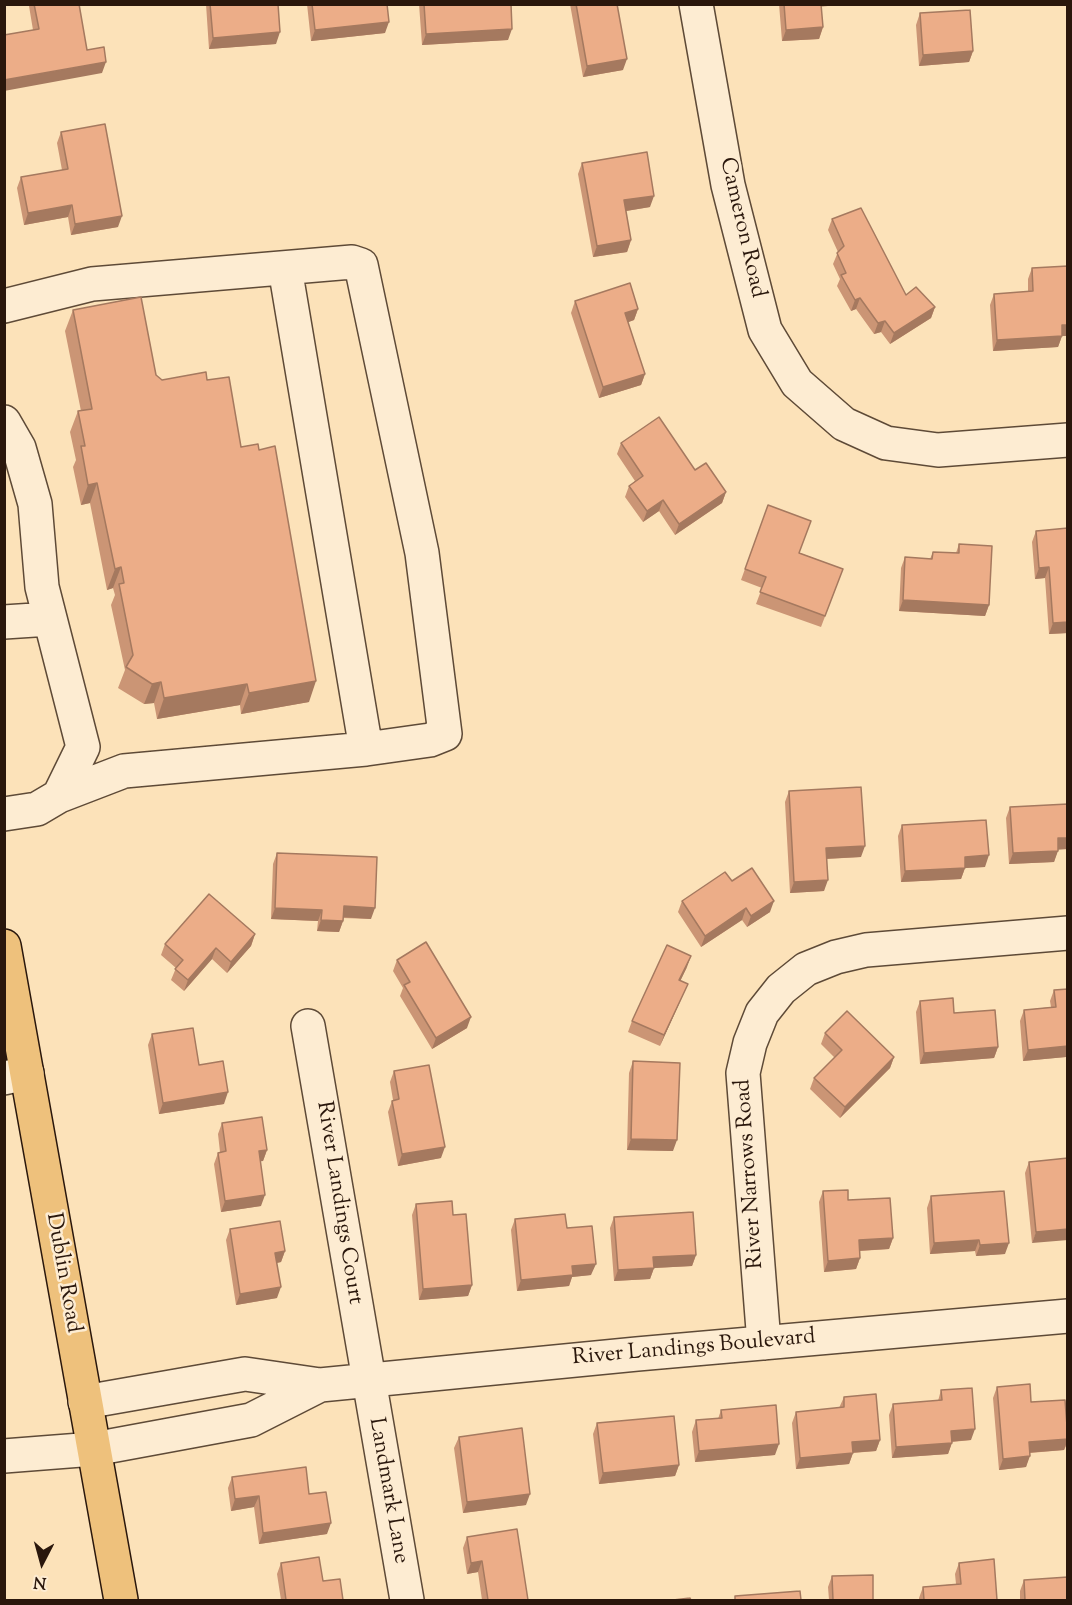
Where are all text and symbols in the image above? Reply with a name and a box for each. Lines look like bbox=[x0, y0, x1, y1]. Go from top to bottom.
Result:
street label: Cameron Road bbox=[712, 155, 770, 301]
street label: River Narrows Road bbox=[731, 1078, 771, 1270]
street label: River Landings Court bbox=[309, 1100, 367, 1306]
street label: Dublin Road bbox=[38, 1211, 86, 1335]
street label: River Landings Boulevard bbox=[571, 1325, 817, 1373]
street label: Landmark Lane bbox=[361, 1416, 413, 1566]
north arrow bbox=[12, 1533, 72, 1593]
text: N bbox=[33, 1569, 48, 1594]

